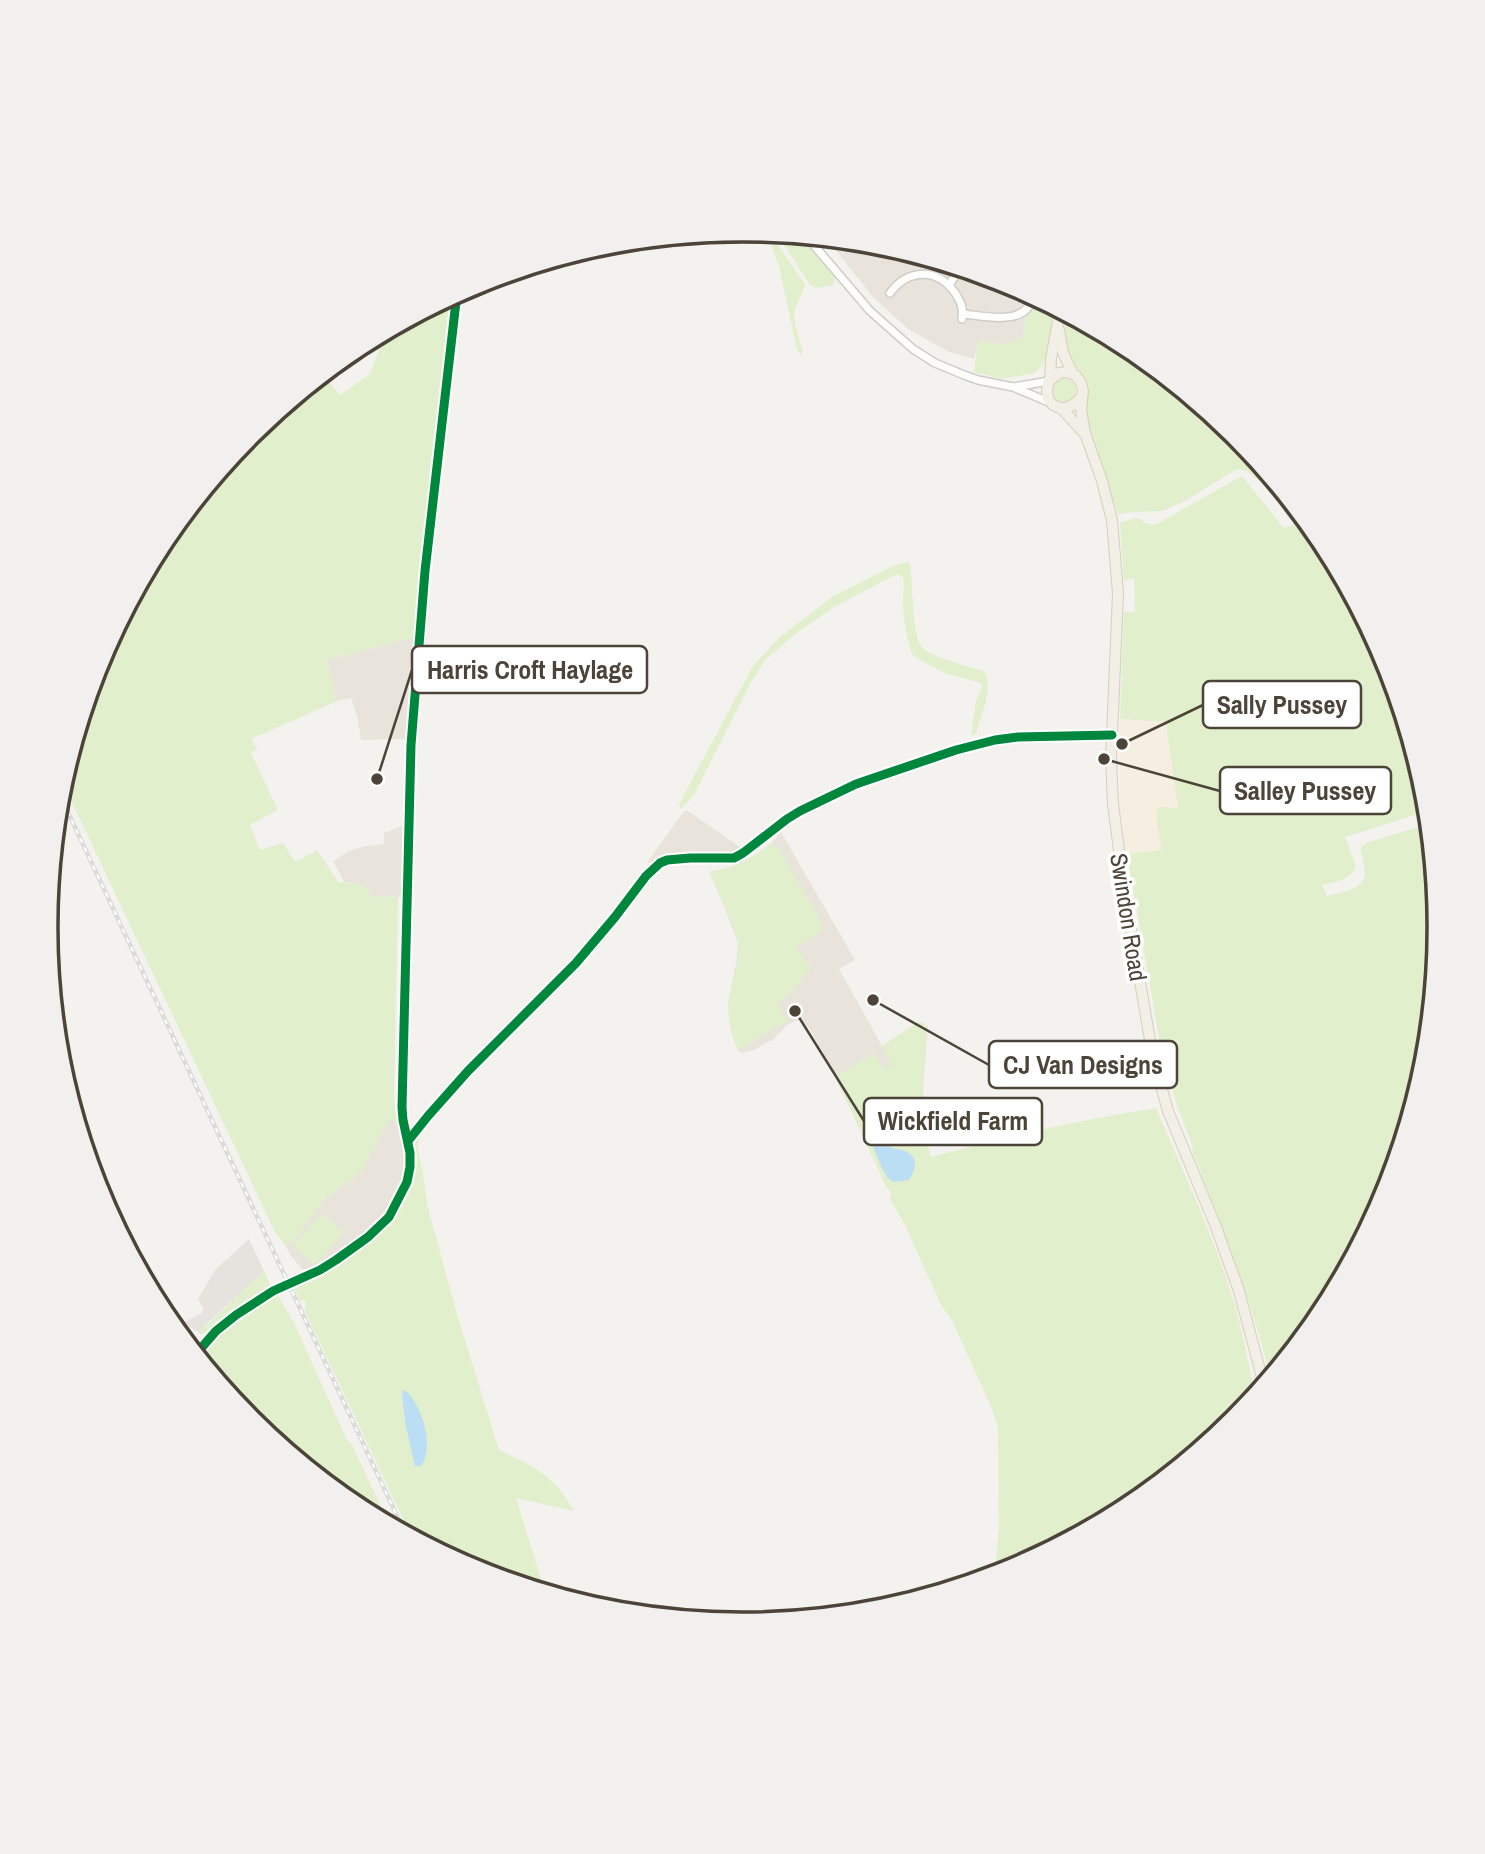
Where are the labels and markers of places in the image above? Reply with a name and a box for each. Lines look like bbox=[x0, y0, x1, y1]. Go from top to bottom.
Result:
callout: Harris Croft Haylage bbox=[412, 646, 647, 693]
callout: Sally Pussey bbox=[1203, 681, 1361, 728]
callout: Salley Pussey bbox=[1220, 767, 1391, 814]
callout: CJ Van Designs bbox=[989, 1041, 1177, 1088]
callout: Wickfield Farm bbox=[864, 1098, 1042, 1145]

